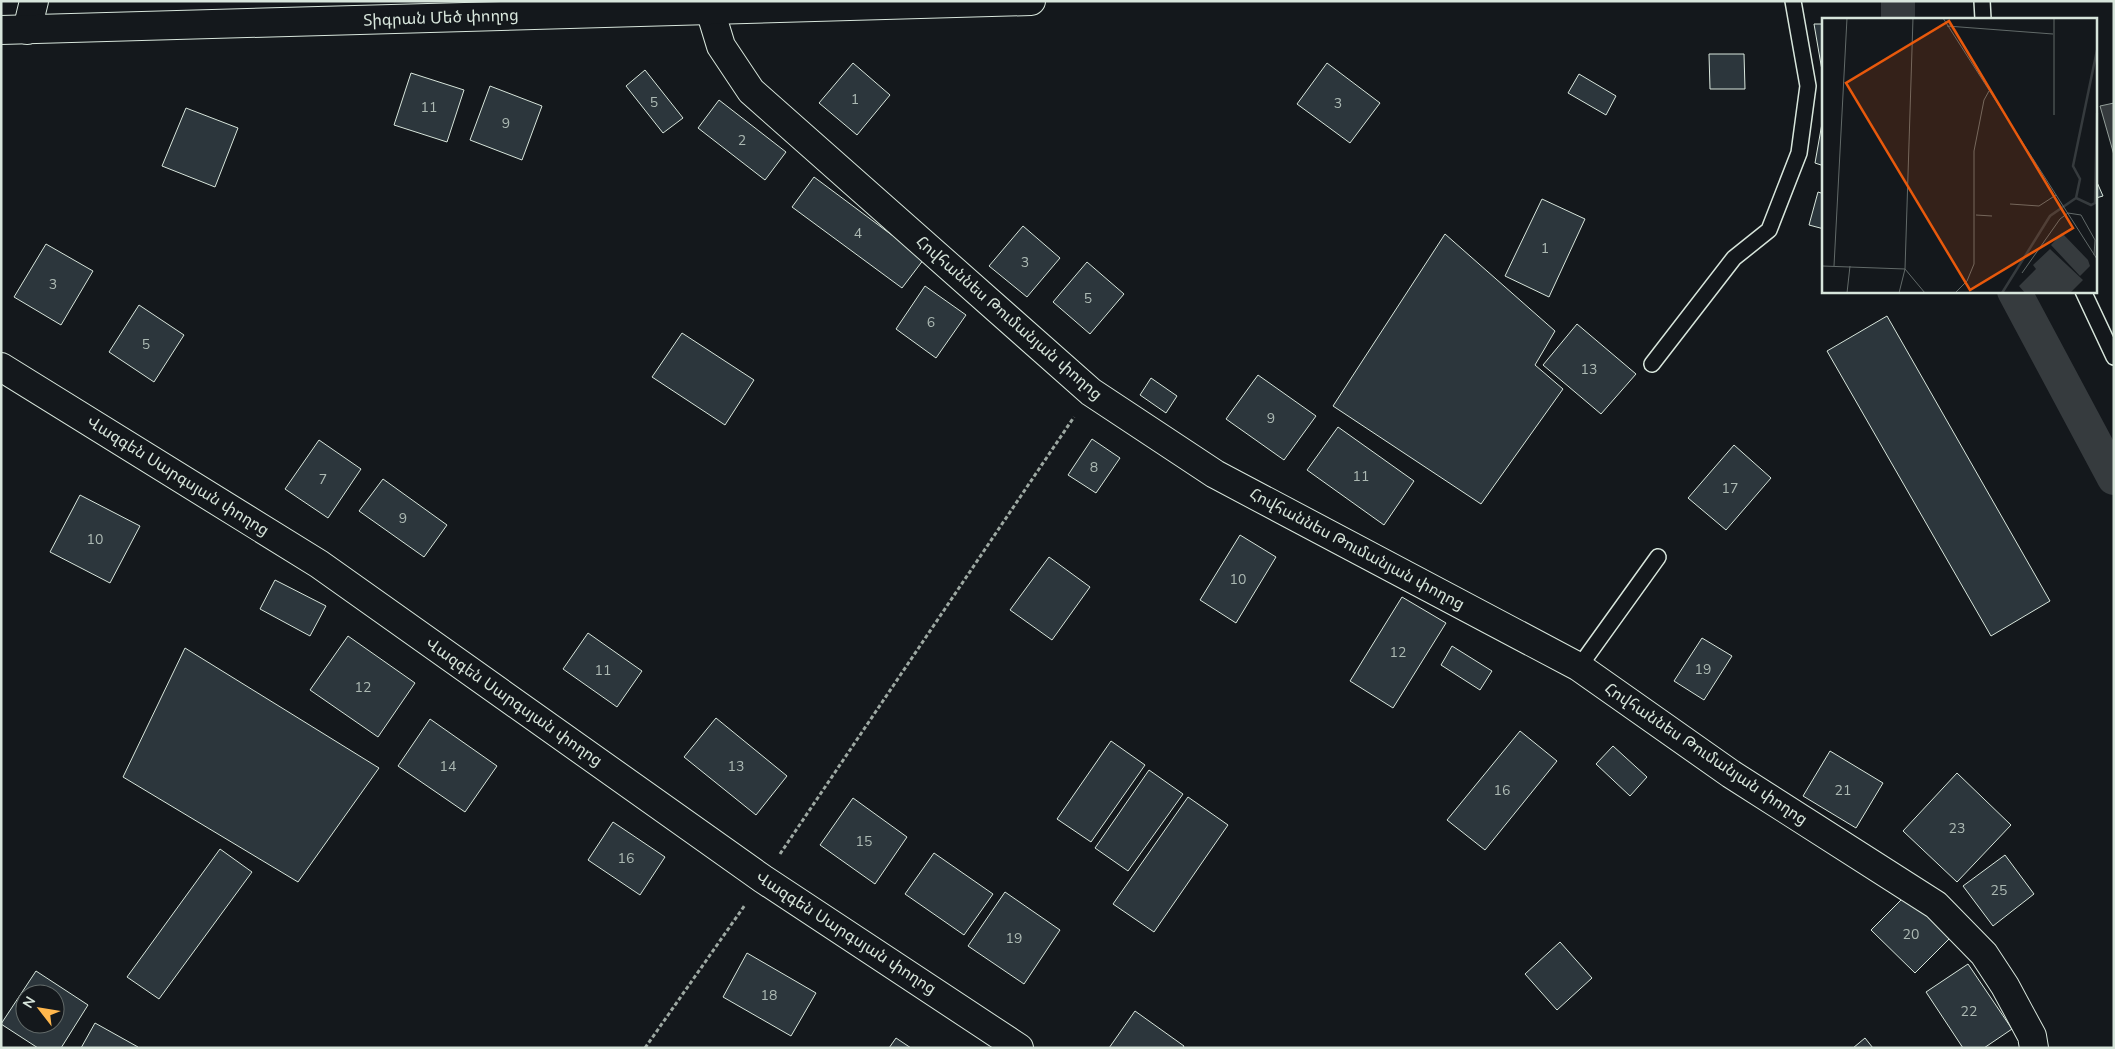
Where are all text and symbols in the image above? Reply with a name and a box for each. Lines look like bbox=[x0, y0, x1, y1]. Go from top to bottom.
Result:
street label: Տիգրան Մեծ փողոց bbox=[363, 4, 519, 32]
inset map bbox=[1822, 18, 2098, 292]
house number: 1 bbox=[851, 90, 859, 109]
house number: 5 bbox=[650, 93, 658, 112]
house number: 3 bbox=[1334, 94, 1342, 113]
house number: 11 bbox=[421, 98, 437, 117]
house number: 9 bbox=[502, 114, 510, 133]
house number: 2 bbox=[738, 131, 746, 150]
house number: 4 bbox=[854, 224, 862, 243]
street label: Հովհաննես Թումանյան փողոց bbox=[911, 231, 1107, 405]
house number: 1 bbox=[1541, 239, 1549, 258]
house number: 3 bbox=[1021, 253, 1029, 272]
house number: 3 bbox=[49, 275, 57, 294]
house number: 5 bbox=[1084, 289, 1092, 308]
house number: 6 bbox=[927, 313, 935, 332]
house number: 5 bbox=[142, 335, 150, 354]
house number: 13 bbox=[1581, 360, 1597, 379]
house number: 9 bbox=[1267, 409, 1275, 428]
street label: Վազգեն Սարգսյան փողոց bbox=[83, 411, 273, 541]
house number: 8 bbox=[1090, 458, 1098, 477]
house number: 11 bbox=[1353, 467, 1369, 486]
house number: 7 bbox=[319, 470, 327, 489]
house number: 17 bbox=[1722, 479, 1738, 498]
street label: Հովհաննես Թումանյան փողոց bbox=[1246, 483, 1468, 615]
house number: 9 bbox=[399, 509, 407, 528]
house number: 10 bbox=[87, 530, 103, 549]
house number: 10 bbox=[1230, 570, 1246, 589]
street label: Վազգեն Սարգսյան փողոց bbox=[421, 632, 607, 772]
house number: 12 bbox=[1390, 643, 1406, 662]
house number: 19 bbox=[1695, 660, 1711, 679]
house number: 11 bbox=[595, 661, 611, 680]
house number: 12 bbox=[355, 678, 371, 697]
street label: Հովհաննես Թումանյան փողոց bbox=[1600, 678, 1812, 830]
house number: 14 bbox=[440, 757, 456, 776]
house number: 13 bbox=[728, 757, 744, 776]
house number: 16 bbox=[1494, 781, 1510, 800]
house number: 21 bbox=[1835, 781, 1851, 800]
house number: 23 bbox=[1949, 819, 1965, 838]
house number: 15 bbox=[856, 832, 872, 851]
house number: 16 bbox=[618, 849, 634, 868]
street label: Վազգեն Սարգսյան փողոց bbox=[751, 866, 941, 1000]
house number: 25 bbox=[1991, 881, 2007, 900]
house number: 20 bbox=[1903, 925, 1919, 944]
house number: 19 bbox=[1006, 929, 1022, 948]
north arrow bbox=[15, 984, 65, 1034]
house number: 18 bbox=[761, 986, 777, 1005]
text: N bbox=[18, 993, 40, 1012]
house number: 22 bbox=[1961, 1002, 1977, 1021]

